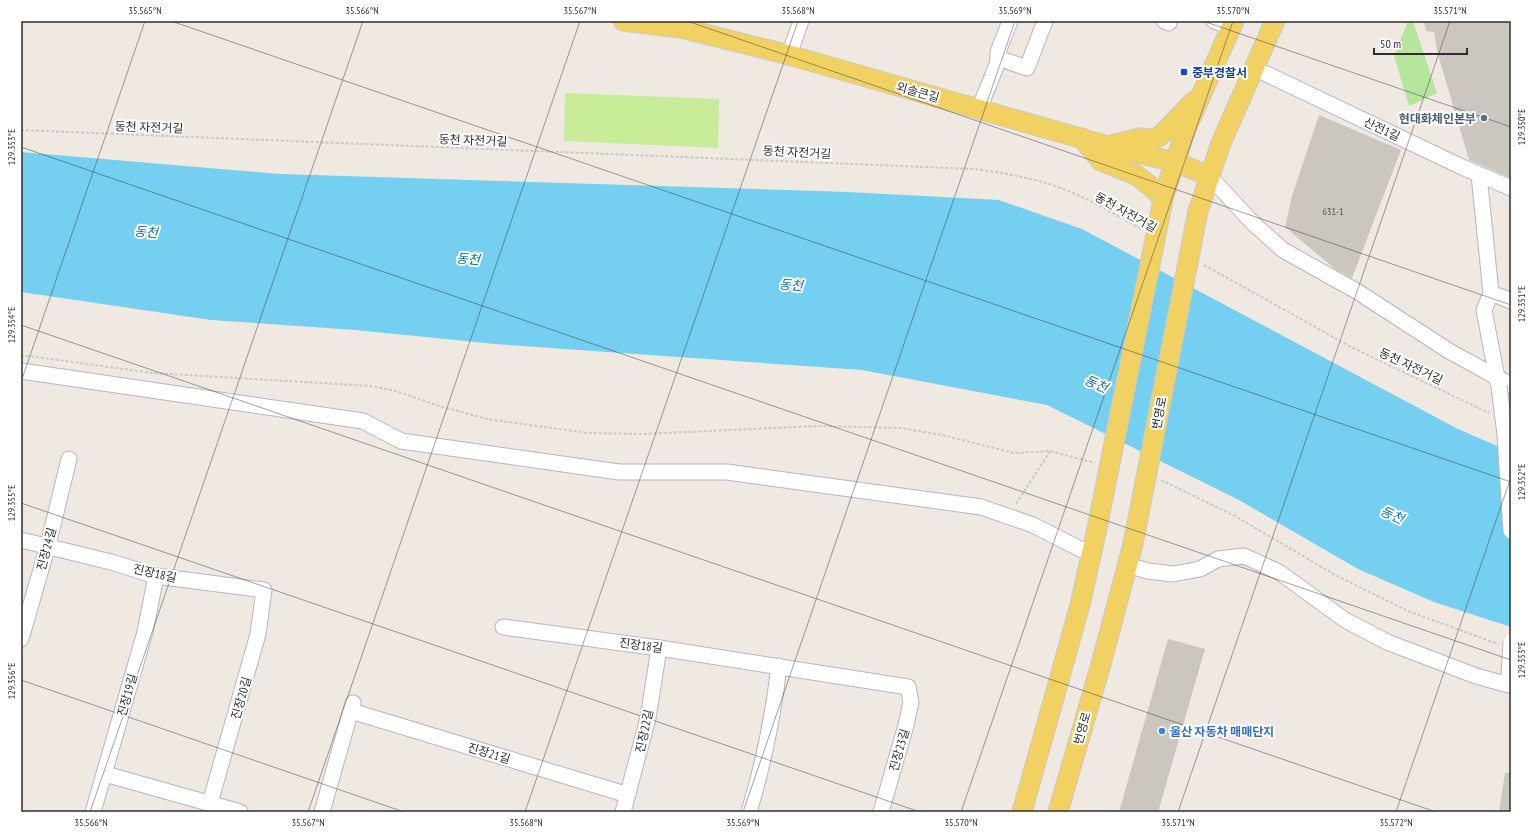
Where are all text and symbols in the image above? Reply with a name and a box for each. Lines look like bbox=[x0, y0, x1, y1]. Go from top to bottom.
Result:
text: 35.565°N bbox=[128, 4, 162, 17]
text: 35.566°N bbox=[345, 4, 379, 17]
text: 35.567°N bbox=[563, 4, 597, 17]
text: 35.568°N bbox=[781, 4, 815, 17]
text: 35.569°N bbox=[998, 4, 1032, 17]
text: 35.570°N bbox=[1216, 4, 1250, 17]
text: 35.571°N bbox=[1433, 4, 1467, 17]
scale bar bbox=[1374, 30, 1467, 56]
text: 50 m bbox=[1380, 36, 1401, 51]
place label: 중부경찰서 bbox=[1192, 65, 1247, 80]
marker: 중부경찰서 bbox=[1179, 67, 1189, 77]
street label: 외솔큰길 bbox=[895, 79, 941, 105]
text: 129.350°E bbox=[1515, 109, 1528, 145]
place label: 현대화체인본부 bbox=[1399, 111, 1476, 126]
marker: 현대화체인본부 bbox=[1479, 113, 1489, 123]
street label: 산전1길 bbox=[1361, 114, 1403, 144]
street label: 동천 자전거길 bbox=[114, 118, 184, 136]
text: 129.353°E bbox=[5, 129, 18, 165]
street label: 동천 자전거길 bbox=[438, 131, 508, 149]
street label: 동천 자전거길 bbox=[762, 143, 832, 161]
street label: 동천 자전거길 bbox=[1092, 189, 1160, 235]
house number: 631-1 bbox=[1323, 205, 1343, 218]
water label: 동천 bbox=[133, 222, 160, 242]
water label: 동천 bbox=[455, 249, 482, 269]
water label: 동천 bbox=[778, 275, 805, 295]
text: 129.351°E bbox=[1515, 286, 1528, 322]
text: 129.354°E bbox=[5, 307, 18, 343]
street label: 동천 자전거길 bbox=[1377, 345, 1445, 387]
water label: 동천 bbox=[1082, 371, 1111, 397]
street label: 번영로 bbox=[1148, 395, 1170, 431]
text: 129.352°E bbox=[1515, 464, 1528, 500]
text: 129.355°E bbox=[5, 485, 18, 521]
water label: 동천 bbox=[1378, 502, 1407, 528]
street label: 진장24길 bbox=[33, 526, 59, 572]
street label: 진장18길 bbox=[132, 561, 178, 585]
street label: 진장18길 bbox=[618, 635, 664, 655]
text: 129.353°E bbox=[1515, 642, 1528, 678]
text: 129.356°E bbox=[5, 663, 18, 699]
street label: 진장19길 bbox=[114, 672, 140, 718]
street label: 진장20길 bbox=[228, 675, 254, 721]
street label: 진장22길 bbox=[632, 708, 656, 754]
street label: 번영로 bbox=[1070, 710, 1094, 746]
place label: 울산 자동차 매매단지 bbox=[1170, 724, 1274, 739]
marker: 울산 자동차 매매단지 bbox=[1157, 726, 1167, 736]
street label: 진장23길 bbox=[886, 727, 912, 773]
street label: 진장21길 bbox=[466, 739, 512, 767]
text: 35.566°N bbox=[74, 816, 108, 829]
text: 35.567°N bbox=[291, 816, 325, 829]
text: 35.568°N bbox=[509, 816, 543, 829]
text: 35.569°N bbox=[726, 816, 760, 829]
text: 35.570°N bbox=[944, 816, 978, 829]
text: 35.571°N bbox=[1161, 816, 1195, 829]
text: 35.572°N bbox=[1379, 816, 1413, 829]

